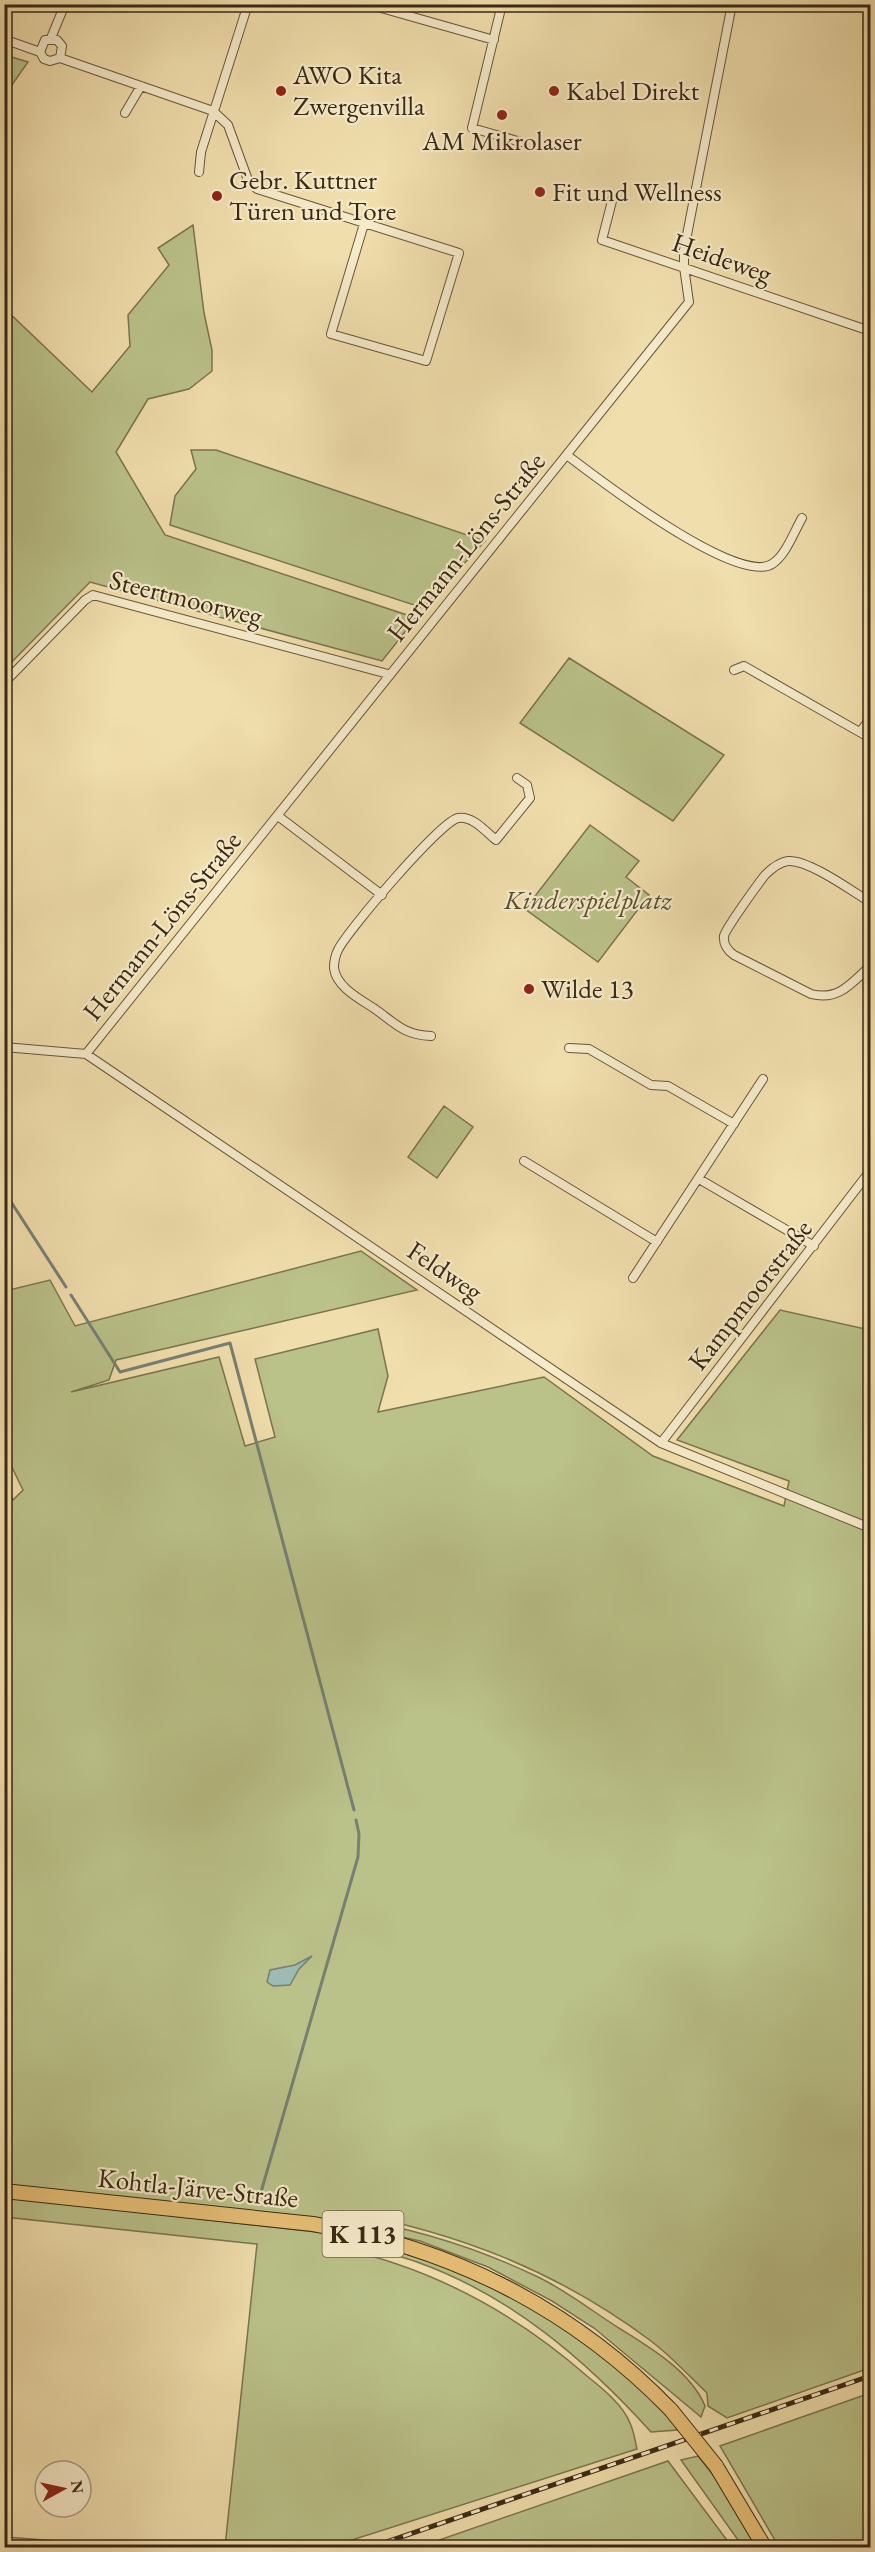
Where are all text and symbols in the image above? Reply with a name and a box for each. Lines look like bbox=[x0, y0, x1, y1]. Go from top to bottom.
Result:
place label: AWO Kita Zwergenvilla bbox=[292, 57, 425, 123]
place label: Kabel Direkt bbox=[566, 73, 700, 108]
marker: AWO Kita Zwergenvilla bbox=[274, 84, 288, 98]
marker: Kabel Direkt bbox=[547, 84, 561, 98]
marker: AM Mikrolaser bbox=[495, 108, 509, 122]
place label: AM Mikrolaser bbox=[421, 123, 582, 158]
place label: Gebr. Kuttner Türen und Tore bbox=[229, 162, 396, 228]
place label: Fit und Wellness bbox=[552, 174, 722, 209]
marker: Fit und Wellness bbox=[533, 185, 547, 199]
marker: Gebr. Kuttner Türen und Tore bbox=[210, 189, 224, 203]
street label: Heideweg bbox=[668, 224, 777, 291]
street label: Hermann-Löns-Straße bbox=[379, 445, 553, 648]
street label: Steertmoorweg bbox=[106, 562, 266, 633]
street label: Hermann-Löns-Straße bbox=[75, 824, 249, 1027]
park label: Kinderspielplatz bbox=[503, 882, 672, 917]
place label: Wilde 13 bbox=[541, 971, 634, 1006]
marker: Wilde 13 bbox=[522, 982, 536, 996]
street label: Kampmoorstraße bbox=[680, 1212, 819, 1377]
street label: Feldweg bbox=[401, 1233, 490, 1309]
street label: Kohtla-Järve-Straße bbox=[96, 2160, 300, 2215]
road number: K 113 bbox=[322, 2211, 404, 2257]
north arrow bbox=[33, 2459, 93, 2519]
text: N bbox=[66, 2479, 89, 2495]

